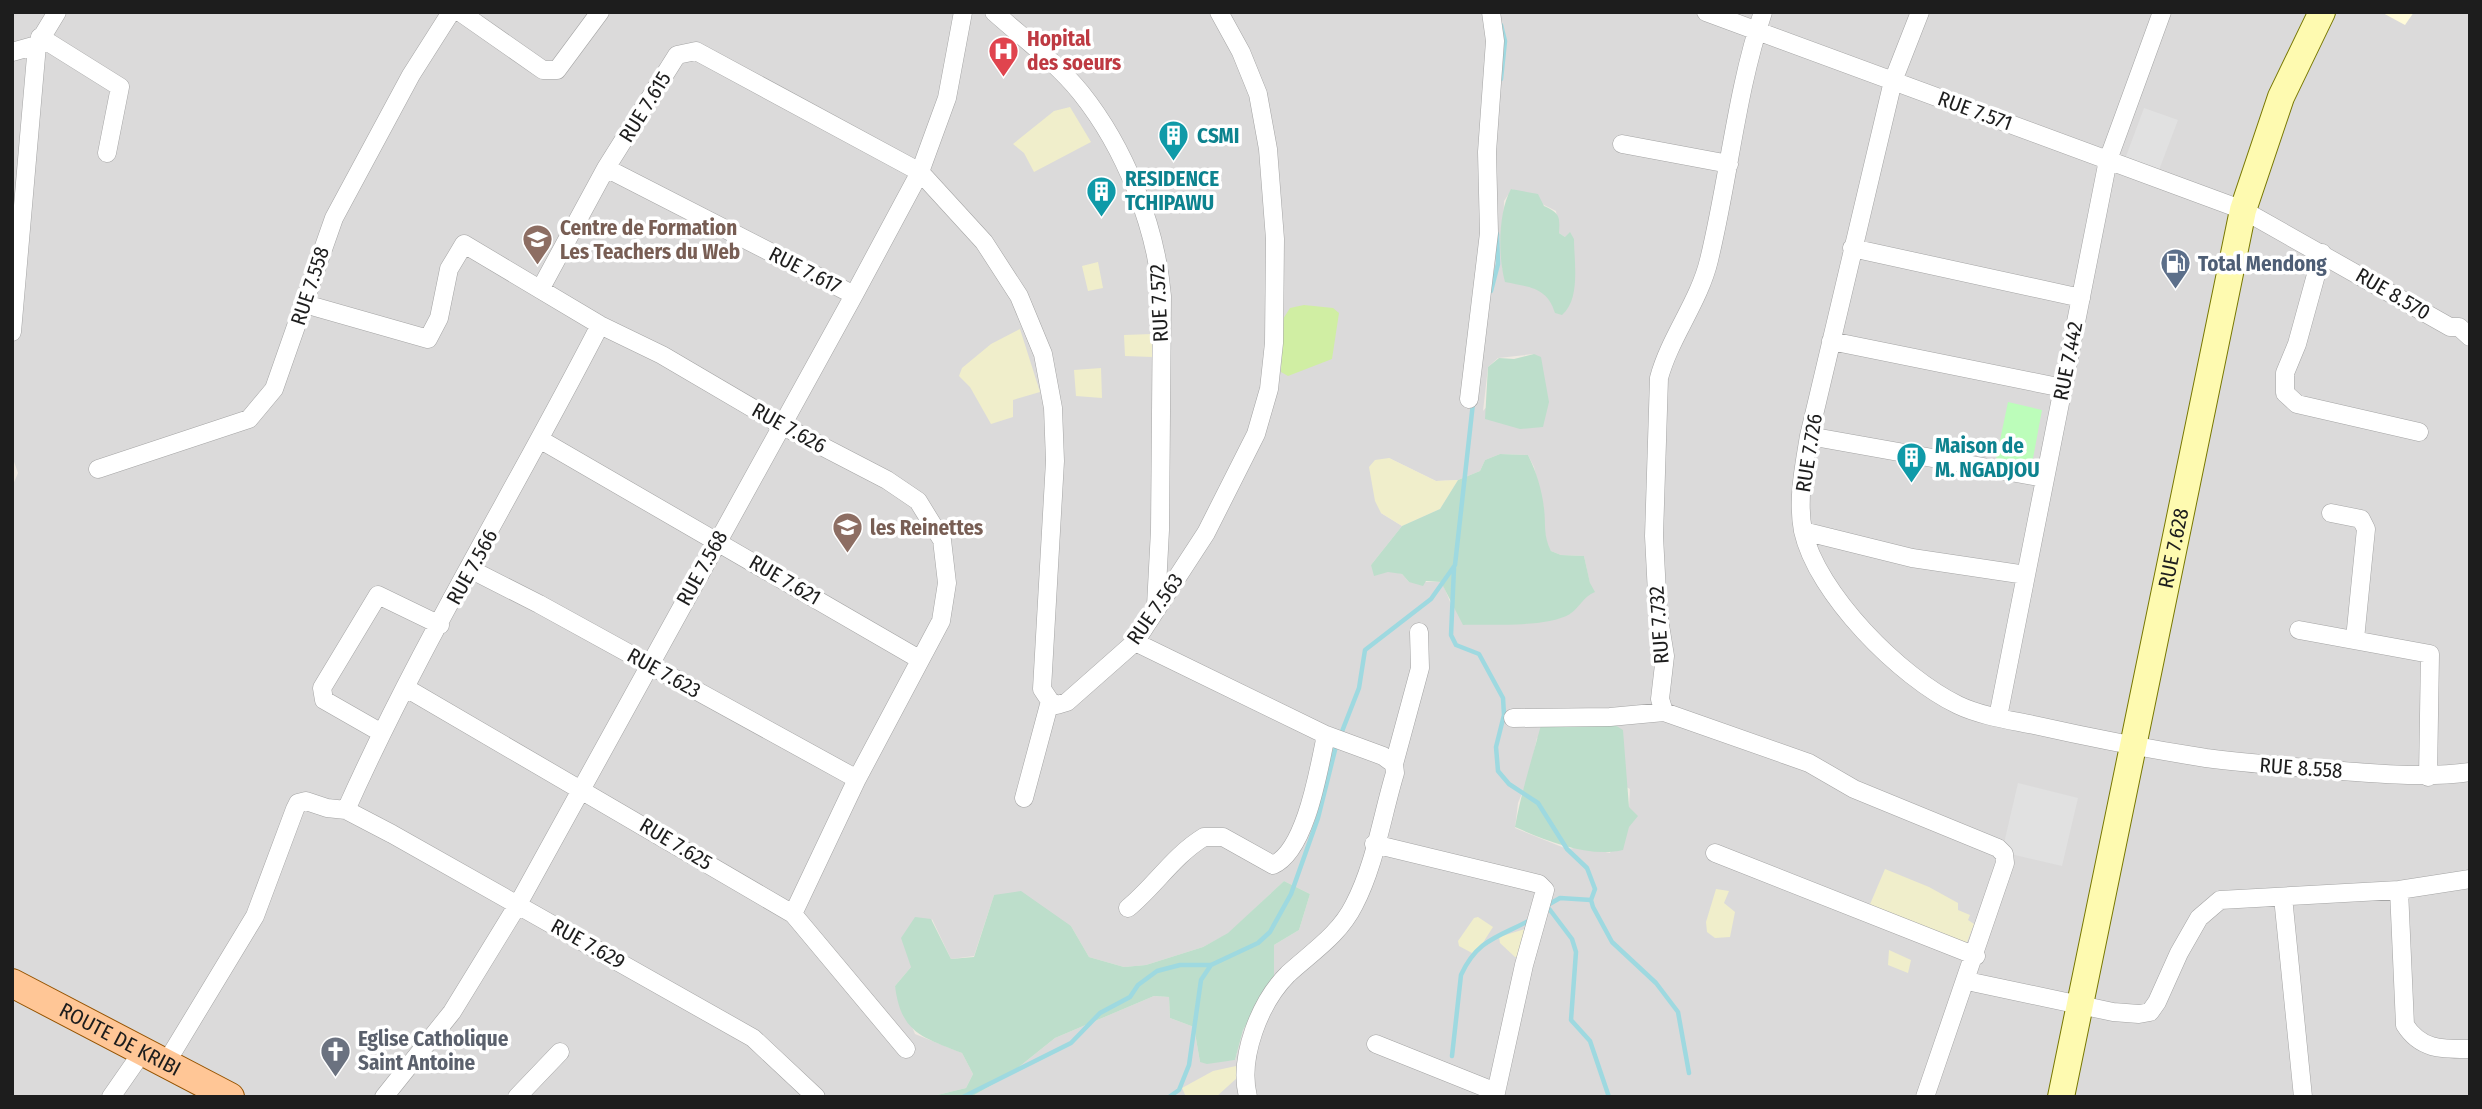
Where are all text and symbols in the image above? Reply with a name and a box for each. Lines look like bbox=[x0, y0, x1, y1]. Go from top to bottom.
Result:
place label: Hopital des soeurs bbox=[1027, 26, 1121, 76]
hospital icon: Hopital des soeurs bbox=[987, 34, 1021, 78]
street label: RUE 7.615 bbox=[613, 67, 677, 147]
street label: RUE 7.571 bbox=[1934, 86, 2016, 136]
building icon: CSMI bbox=[1157, 119, 1191, 163]
place label: CSMI bbox=[1197, 123, 1239, 149]
place label: RESIDENCE TCHIPAWU bbox=[1125, 166, 1219, 216]
building icon: RESIDENCE TCHIPAWU bbox=[1085, 174, 1119, 218]
place label: Centre de Formation Les Teachers du Web bbox=[560, 215, 740, 265]
school or university icon: Centre de Formation Les Teachers du Web bbox=[520, 223, 554, 267]
street label: RUE 7.617 bbox=[765, 241, 845, 299]
street label: RUE 7.558 bbox=[285, 243, 335, 329]
fuel station icon: Total Mendong bbox=[2158, 247, 2192, 291]
place label: Total Mendong bbox=[2198, 251, 2327, 277]
street label: RUE 8.570 bbox=[2351, 262, 2435, 326]
street label: RUE 7.572 bbox=[1144, 263, 1174, 343]
street label: RUE 7.442 bbox=[2048, 319, 2088, 403]
street label: RUE 7.626 bbox=[747, 397, 831, 459]
street label: RUE 7.726 bbox=[1790, 412, 1828, 494]
place label: Maison de M. NGADJOU bbox=[1935, 433, 2039, 483]
building icon: Maison de M. NGADJOU bbox=[1895, 441, 1929, 485]
street label: RUE 7.628 bbox=[2153, 506, 2194, 591]
school or university icon: les Reinettes bbox=[830, 511, 864, 555]
place label: les Reinettes bbox=[870, 515, 983, 541]
street label: RUE 7.566 bbox=[441, 525, 503, 609]
street label: RUE 7.568 bbox=[671, 526, 733, 610]
street label: RUE 7.621 bbox=[745, 549, 825, 611]
street label: RUE 7.563 bbox=[1121, 568, 1189, 650]
street label: RUE 7.732 bbox=[1643, 585, 1675, 665]
street label: RUE 7.623 bbox=[623, 642, 705, 704]
street label: RUE 8.558 bbox=[2259, 752, 2343, 784]
street label: RUE 7.625 bbox=[635, 812, 717, 876]
street label: RUE 7.629 bbox=[546, 913, 630, 975]
street label: ROUTE DE KRIBI bbox=[55, 997, 185, 1082]
place label: Eglise Catholique Saint Antoine bbox=[358, 1026, 509, 1076]
church icon: Eglise Catholique Saint Antoine bbox=[318, 1034, 352, 1078]

